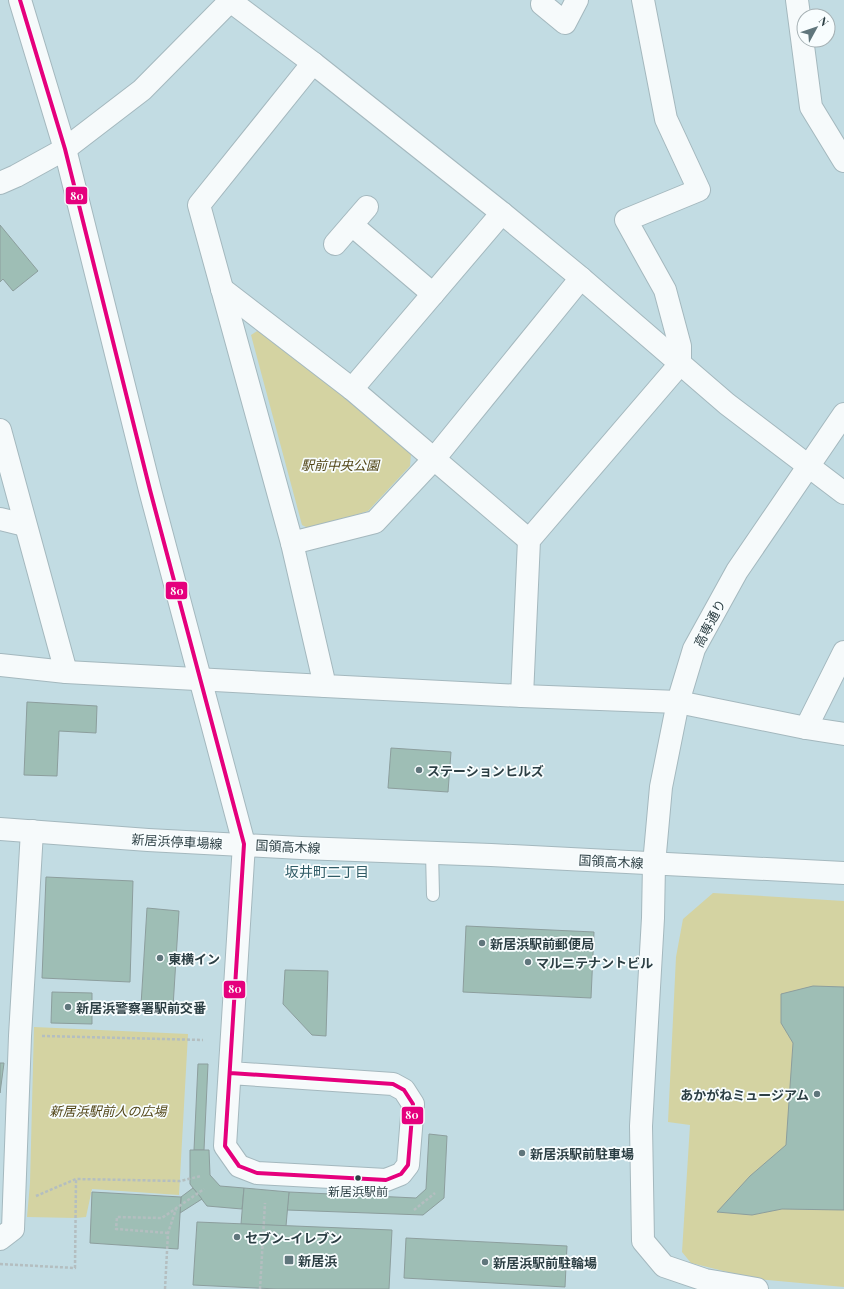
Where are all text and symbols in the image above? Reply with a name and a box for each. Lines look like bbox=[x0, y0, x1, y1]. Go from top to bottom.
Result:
north arrow bbox=[796, 8, 836, 48]
text: N bbox=[816, 13, 832, 29]
line badge: 80 bbox=[65, 186, 88, 205]
text: 80 bbox=[70, 188, 84, 203]
park label: 駅前中央公園 bbox=[301, 456, 381, 473]
line badge: 80 bbox=[165, 581, 188, 600]
text: 80 bbox=[170, 583, 184, 598]
street label: 高専通り bbox=[689, 596, 729, 650]
place label: ステーションヒルズ bbox=[427, 762, 544, 779]
marker: ステーションヒルズ bbox=[414, 765, 424, 775]
street label: 新居浜停車場線 bbox=[131, 830, 223, 852]
street label: 国領高木線 bbox=[255, 836, 321, 856]
street label: 国領高木線 bbox=[578, 851, 644, 871]
district label: 坂井町二丁目 bbox=[285, 862, 369, 881]
place label: 新居浜駅前郵便局 bbox=[490, 935, 594, 952]
marker: 新居浜駅前郵便局 bbox=[477, 938, 487, 948]
place label: 東横イン bbox=[168, 950, 220, 967]
marker: 東横イン bbox=[155, 953, 165, 963]
place label: マルニテナントビル bbox=[536, 954, 653, 971]
marker: マルニテナントビル bbox=[523, 957, 533, 967]
line badge: 80 bbox=[223, 980, 246, 999]
text: 80 bbox=[228, 981, 242, 996]
place label: 新居浜警察署駅前交番 bbox=[76, 999, 206, 1016]
marker: 新居浜警察署駅前交番 bbox=[63, 1002, 73, 1012]
place label: あかがねミュージアム bbox=[680, 1086, 809, 1103]
marker: あかがねミュージアム bbox=[812, 1089, 822, 1099]
park label: 新居浜駅前人の広場 bbox=[49, 1102, 168, 1119]
line badge: 80 bbox=[401, 1106, 424, 1125]
text: 80 bbox=[405, 1107, 419, 1122]
place label: 新居浜駅前駐車場 bbox=[530, 1145, 634, 1162]
marker: 新居浜駅前駐車場 bbox=[517, 1148, 527, 1158]
marker: 新居浜駅前 bbox=[353, 1173, 363, 1183]
place label: 新居浜駅前 bbox=[328, 1183, 388, 1199]
place label: セブン-イレブン bbox=[245, 1229, 342, 1246]
marker: セブン-イレブン bbox=[232, 1232, 242, 1242]
place label: 新居浜 bbox=[298, 1252, 337, 1269]
marker: 新居浜 bbox=[283, 1254, 295, 1266]
place label: 新居浜駅前駐輪場 bbox=[493, 1254, 597, 1271]
marker: 新居浜駅前駐輪場 bbox=[480, 1257, 490, 1267]

